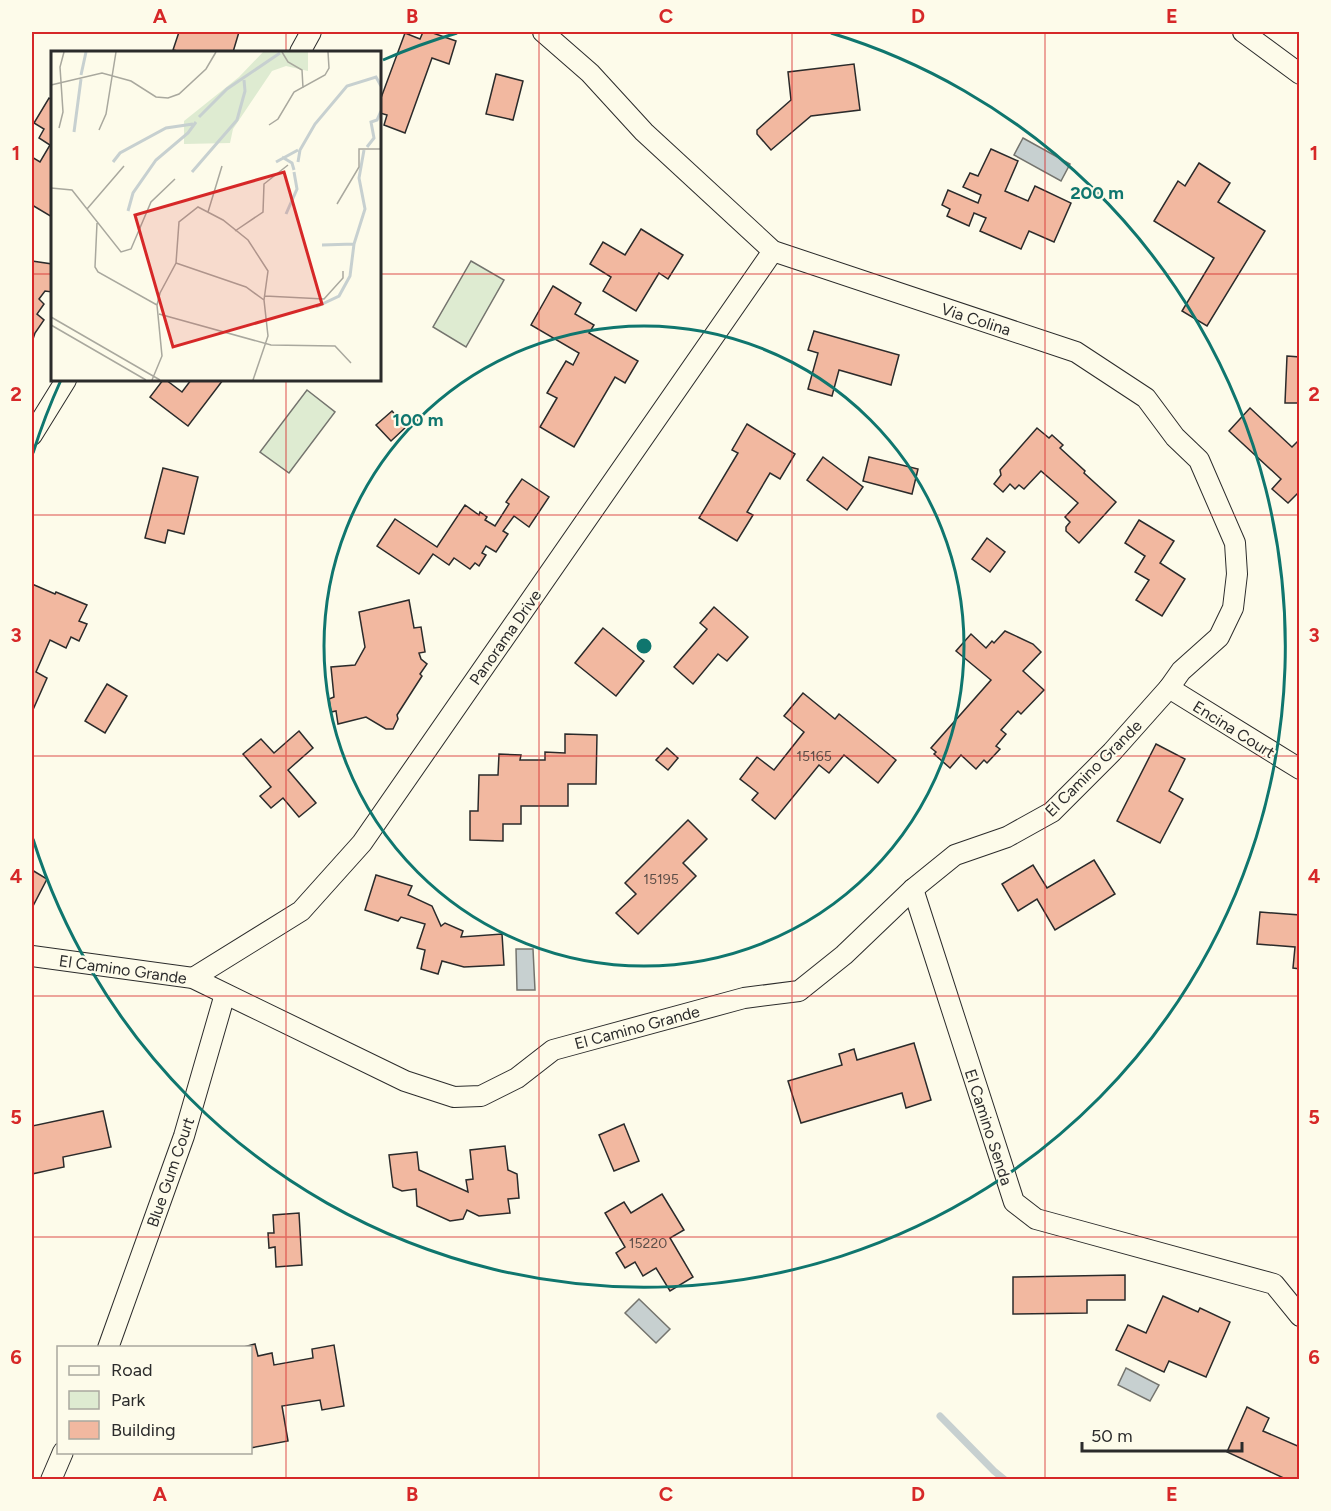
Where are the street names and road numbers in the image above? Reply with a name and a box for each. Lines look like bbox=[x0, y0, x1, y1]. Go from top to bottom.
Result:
street label: Via Colina bbox=[939, 299, 1013, 340]
street label: Panorama Drive bbox=[466, 586, 545, 689]
street label: Encina Court bbox=[1189, 697, 1278, 762]
street label: El Camino Grande bbox=[1041, 716, 1146, 821]
street label: El Camino Grande bbox=[58, 951, 188, 988]
street label: El Camino Grande bbox=[572, 1002, 702, 1053]
street label: El Camino Senda bbox=[961, 1067, 1016, 1188]
street label: Blue Gum Court bbox=[143, 1115, 198, 1230]

